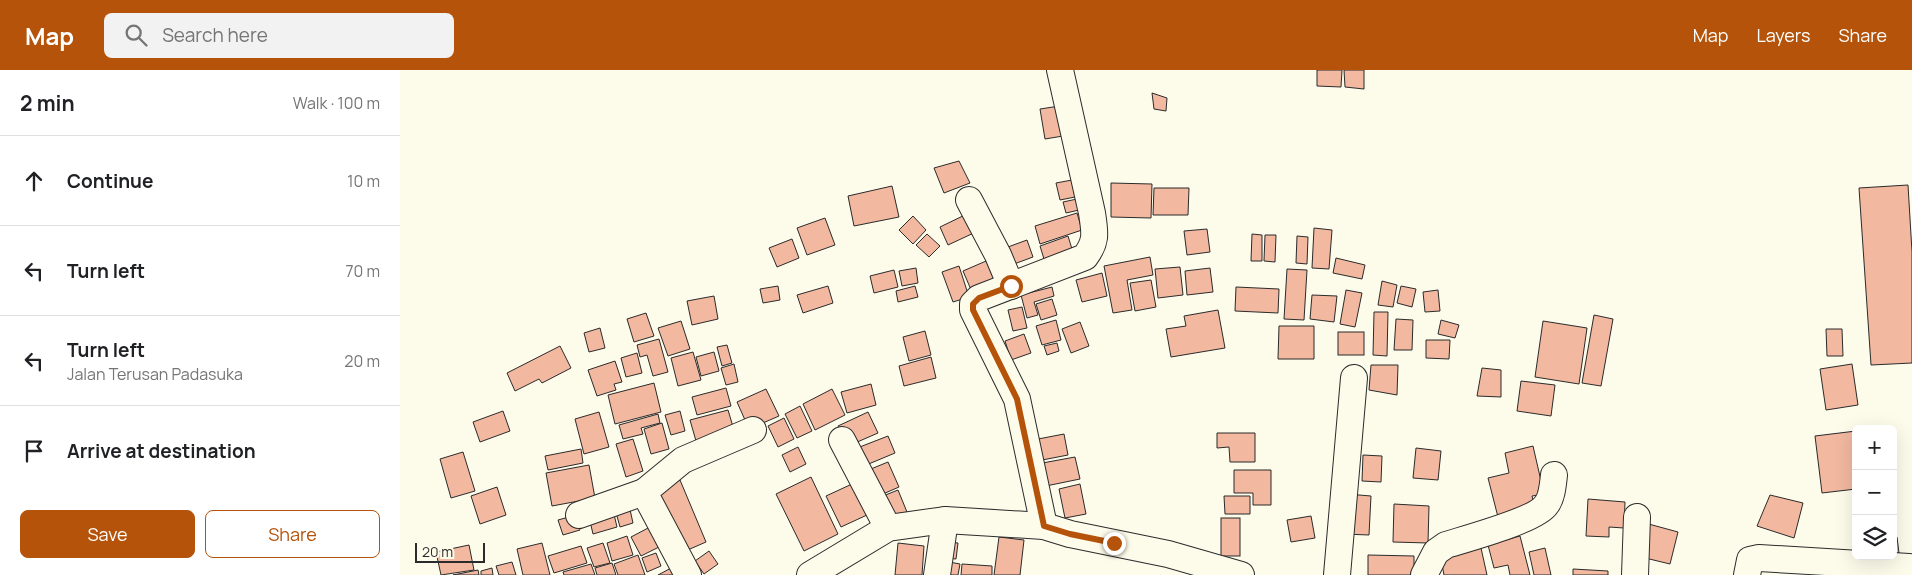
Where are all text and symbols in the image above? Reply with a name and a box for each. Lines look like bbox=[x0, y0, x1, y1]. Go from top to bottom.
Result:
search box bbox=[104, 13, 454, 58]
text: Map bbox=[25, 19, 74, 52]
icon: search bbox=[122, 21, 150, 49]
text: Search here bbox=[162, 22, 268, 48]
text: Map bbox=[1693, 23, 1728, 47]
text: Layers bbox=[1756, 23, 1810, 47]
text: Share bbox=[1838, 23, 1887, 47]
text: 2 min bbox=[20, 89, 75, 117]
text: Walk · 100 m bbox=[293, 92, 380, 114]
icon: ahead bbox=[20, 167, 48, 195]
text: Continue bbox=[67, 168, 153, 194]
text: 10 m bbox=[347, 170, 380, 192]
icon: left bbox=[20, 257, 48, 285]
text: Turn left bbox=[67, 258, 145, 284]
text: 70 m bbox=[345, 260, 380, 282]
route start bbox=[1000, 275, 1023, 298]
text: Turn left bbox=[67, 337, 145, 363]
icon: left bbox=[20, 347, 48, 375]
text: 20 m bbox=[344, 350, 380, 372]
text: Jalan Terusan Padasuka bbox=[67, 363, 243, 385]
map controls bbox=[1852, 425, 1897, 560]
button: + bbox=[1852, 425, 1897, 470]
icon: arrive bbox=[20, 437, 48, 465]
text: Arrive at destination bbox=[67, 438, 256, 464]
button: − bbox=[1852, 470, 1897, 515]
button: Save bbox=[20, 510, 195, 558]
button: Share bbox=[205, 510, 380, 558]
button: layers bbox=[1852, 515, 1897, 560]
route end bbox=[1103, 532, 1126, 555]
scale bar bbox=[415, 540, 485, 563]
text: 20 m bbox=[422, 542, 453, 561]

